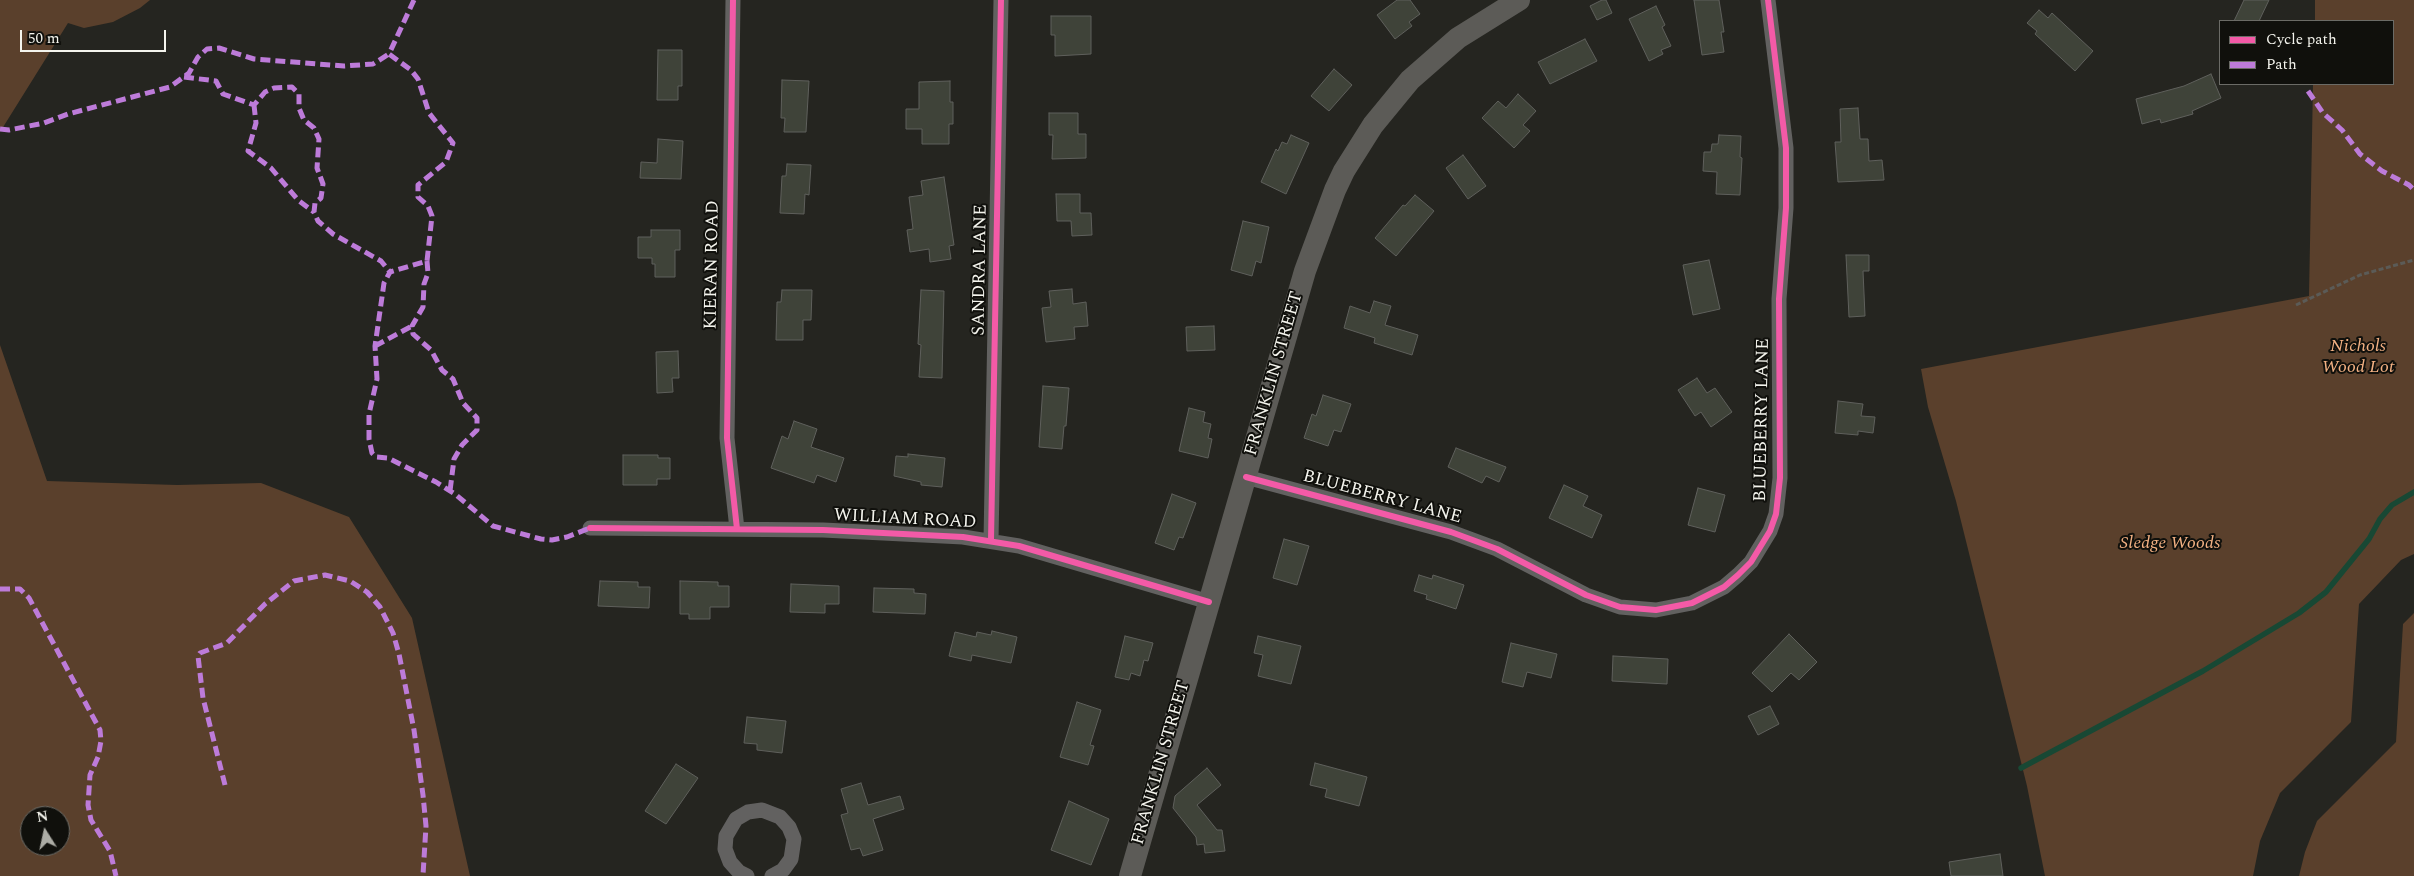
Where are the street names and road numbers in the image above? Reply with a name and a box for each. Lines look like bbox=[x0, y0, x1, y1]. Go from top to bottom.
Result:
street label: KIERAN ROAD bbox=[701, 200, 725, 330]
street label: SANDRA LANE bbox=[969, 204, 993, 336]
street label: FRANKLIN STREET bbox=[1241, 289, 1309, 459]
street label: BLUEBERRY LANE bbox=[1751, 338, 1775, 502]
street label: BLUEBERRY LANE bbox=[1300, 466, 1464, 530]
street label: WILLIAM ROAD bbox=[833, 505, 977, 535]
street label: FRANKLIN STREET bbox=[1128, 678, 1196, 848]

